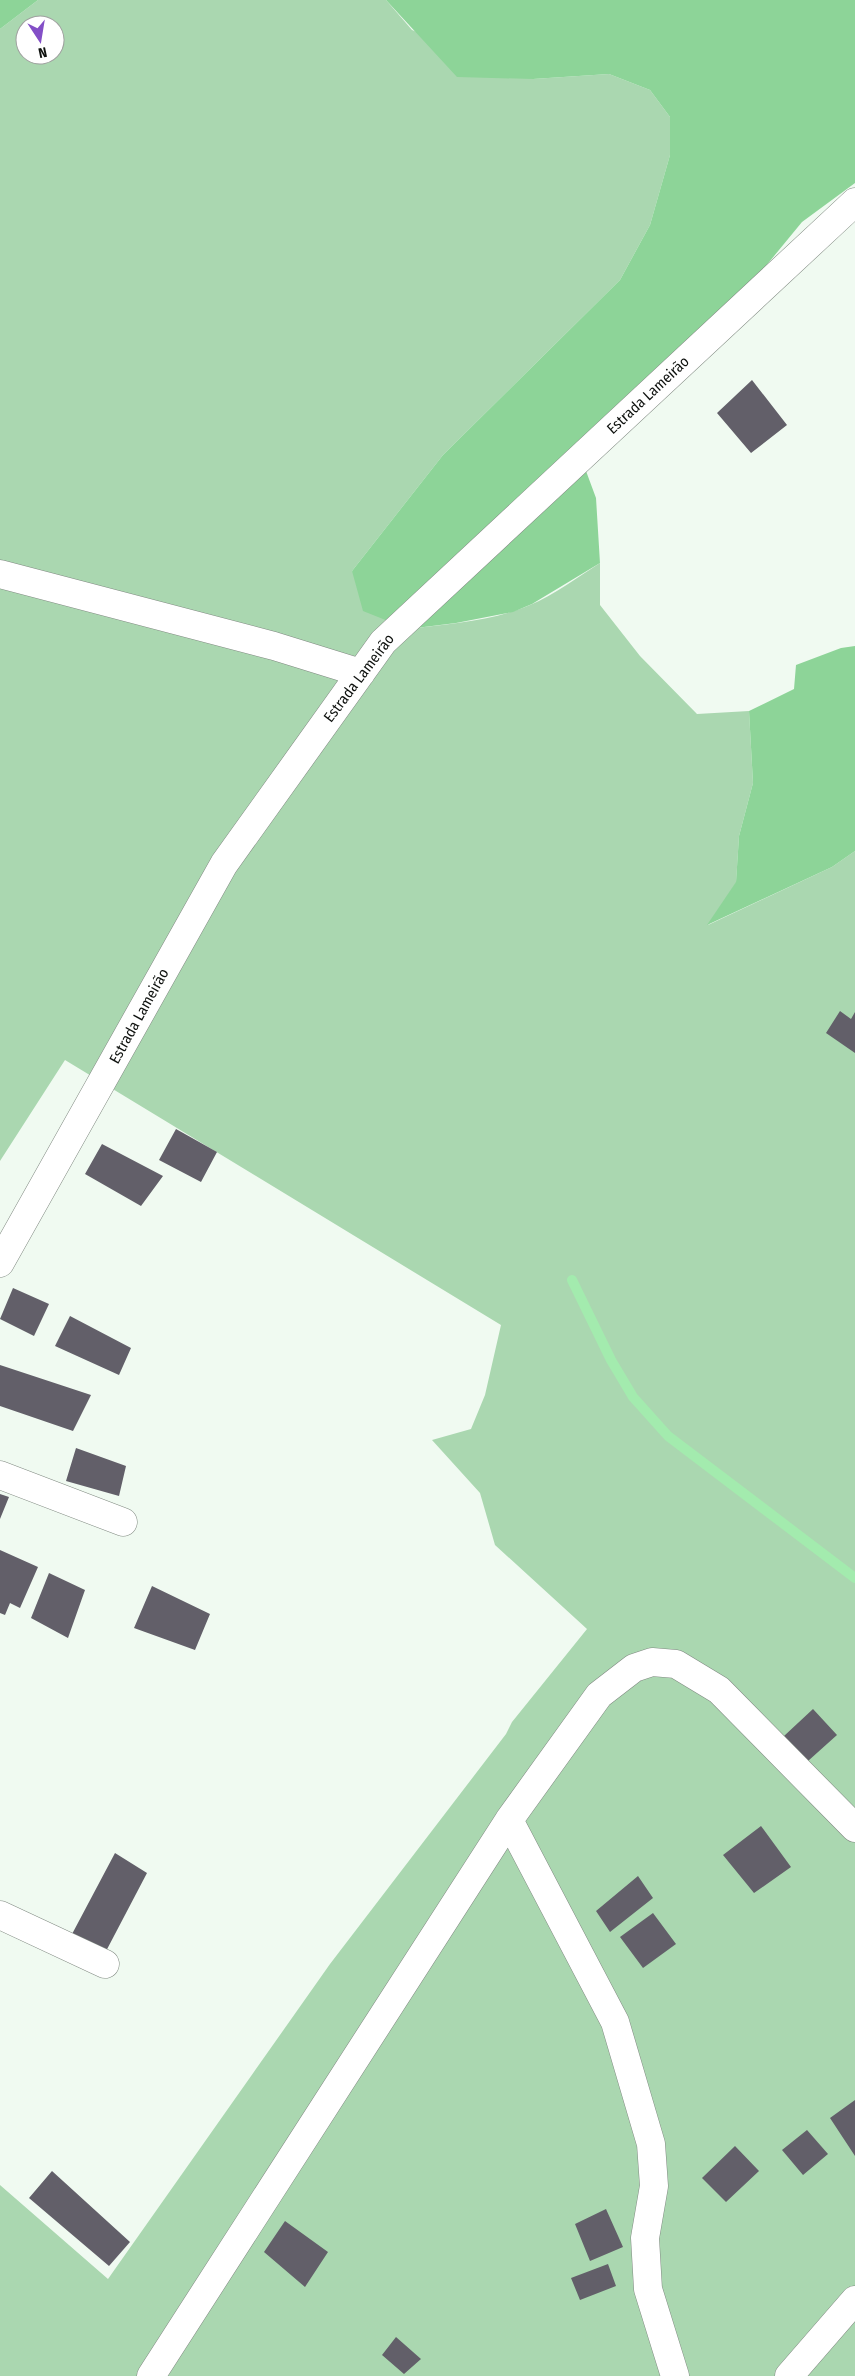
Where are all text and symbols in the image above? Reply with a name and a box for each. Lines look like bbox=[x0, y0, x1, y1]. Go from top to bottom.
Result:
north arrow bbox=[15, 15, 65, 65]
text: N bbox=[37, 43, 48, 61]
street label: Estrada Lameirão bbox=[603, 352, 693, 438]
street label: Estrada Lameirão bbox=[320, 630, 398, 726]
street label: Estrada Lameirão bbox=[105, 965, 173, 1067]

